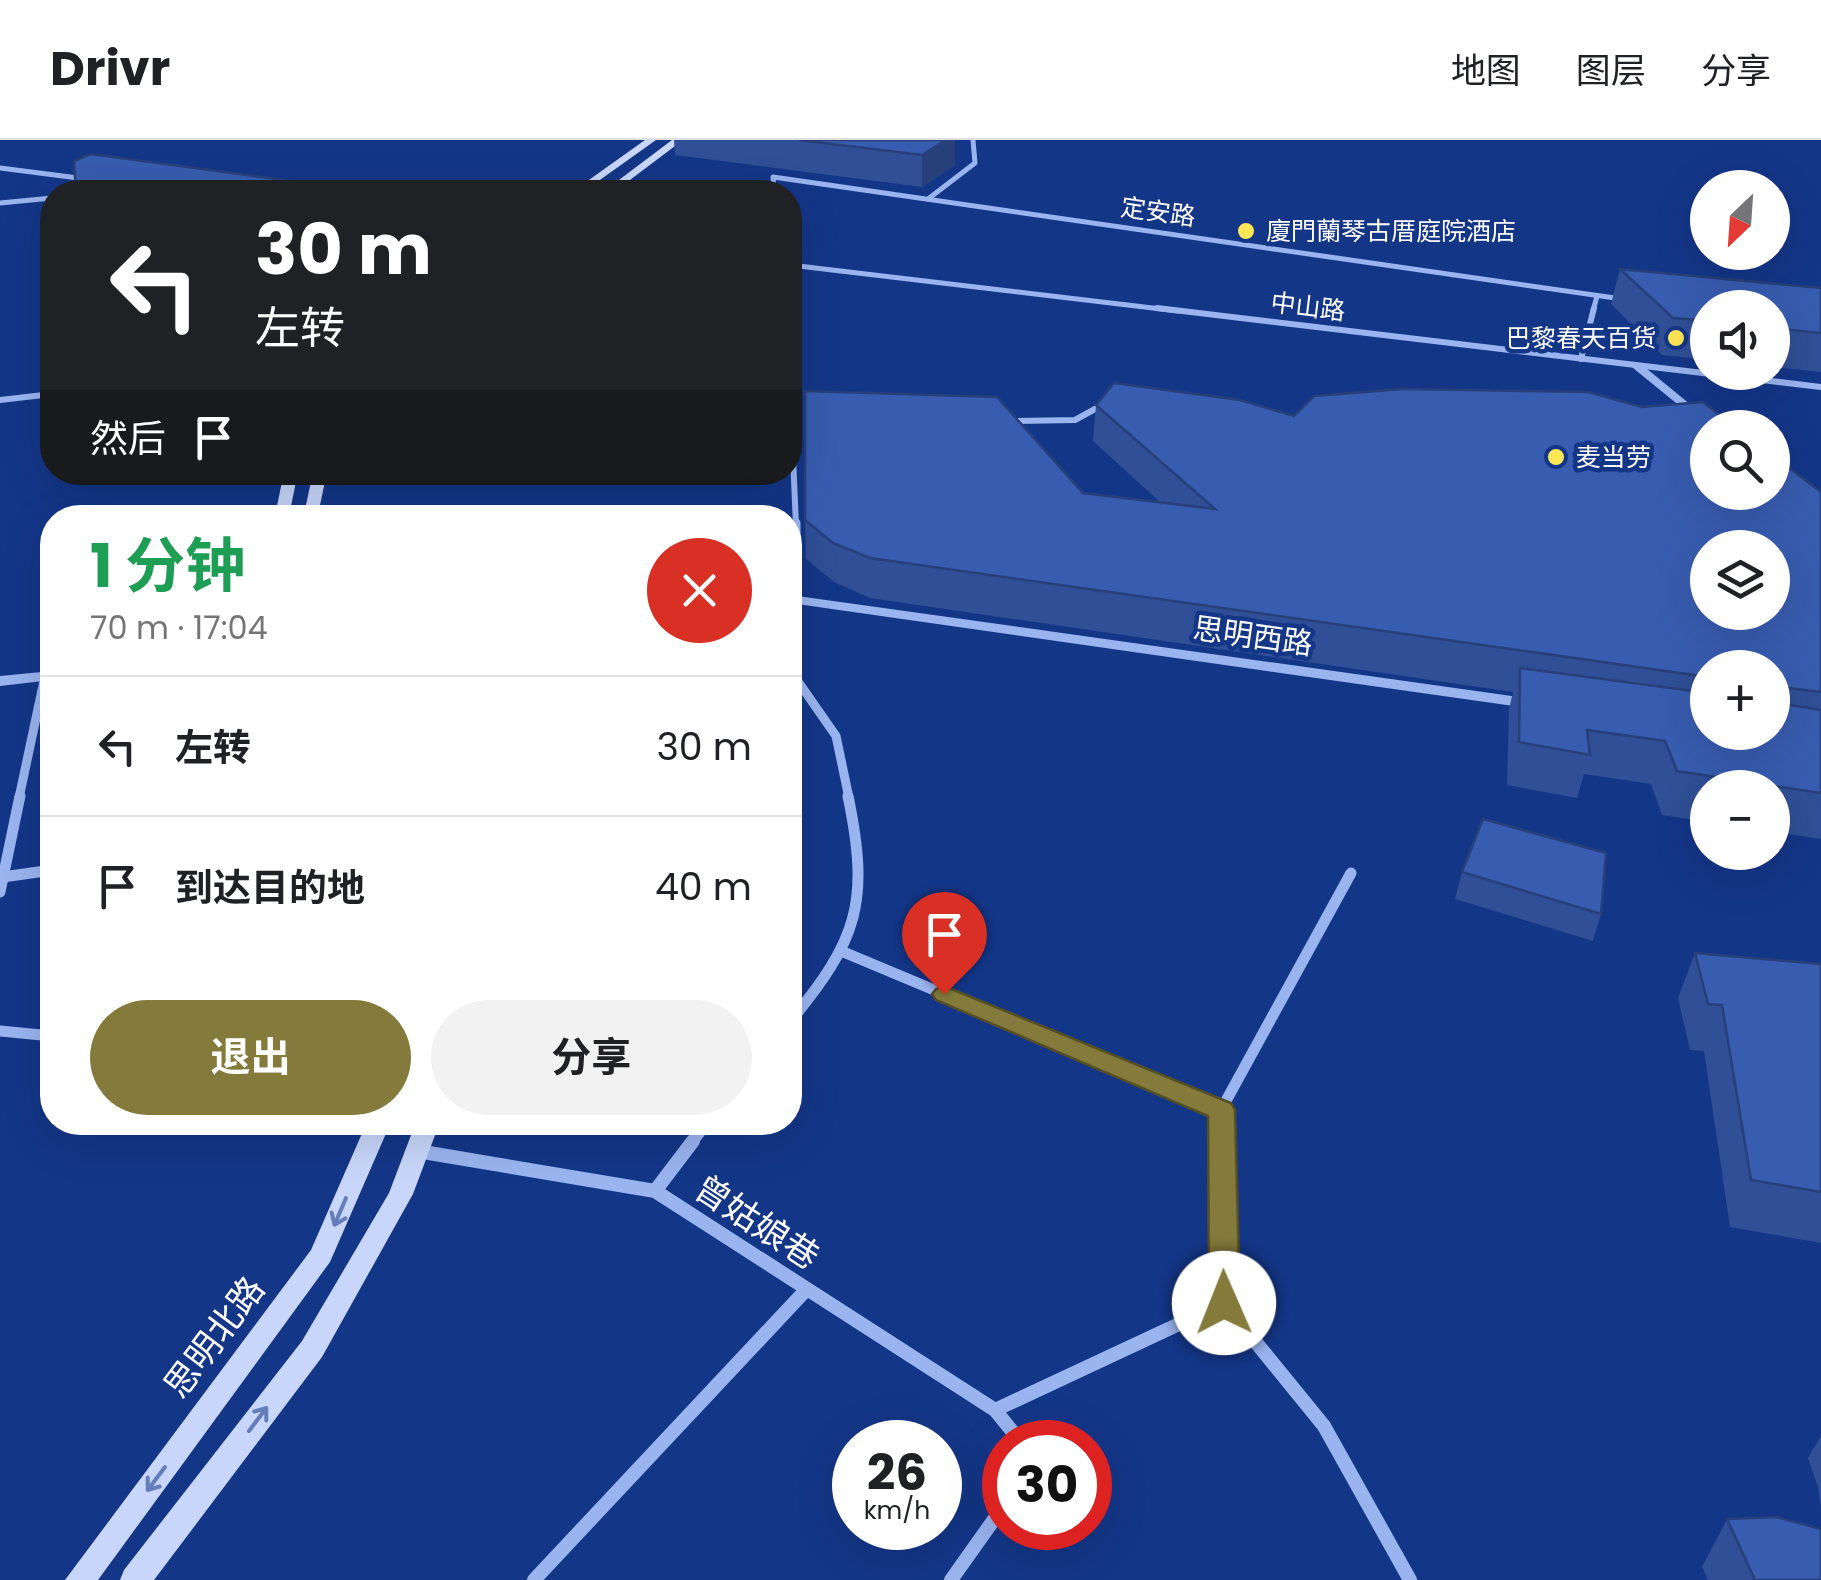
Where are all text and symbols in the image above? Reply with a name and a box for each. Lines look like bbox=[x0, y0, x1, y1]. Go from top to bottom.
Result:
text: Drivr bbox=[50, 35, 170, 102]
text: 地图 bbox=[1451, 46, 1521, 95]
text: 图层 bbox=[1576, 46, 1646, 95]
text: 分享 bbox=[1701, 46, 1771, 95]
north arrow bbox=[1690, 170, 1790, 270]
map controls bbox=[1690, 170, 1790, 870]
street label: 定安路 bbox=[1118, 189, 1198, 235]
text: 30 m bbox=[255, 200, 432, 299]
place label: 廈門蘭琴古厝庭院酒店 bbox=[1266, 214, 1516, 249]
icon: left bbox=[90, 220, 220, 350]
marker: 廈門蘭琴古厝庭院酒店 bbox=[1235, 220, 1257, 242]
street label: 中山路 bbox=[1269, 285, 1347, 329]
button: sound bbox=[1690, 290, 1790, 390]
text: 左转 bbox=[255, 297, 345, 360]
place label: 巴黎春天百货 bbox=[1506, 321, 1656, 356]
marker: 巴黎春天百货 bbox=[1665, 327, 1687, 349]
icon: arrive bbox=[186, 410, 241, 465]
button: search bbox=[1690, 410, 1790, 510]
text: 然后 bbox=[90, 412, 166, 465]
place label: 麦当劳 bbox=[1576, 440, 1651, 475]
marker: 麦当劳 bbox=[1545, 446, 1567, 468]
text: 1 分钟 bbox=[90, 524, 245, 608]
button: layers bbox=[1690, 530, 1790, 630]
button: close bbox=[647, 538, 752, 643]
text: 70 m · 17:04 bbox=[90, 605, 268, 650]
street label: 思明西路 bbox=[1191, 606, 1315, 666]
button: + bbox=[1690, 650, 1790, 750]
icon: left bbox=[90, 719, 145, 774]
text: 30 m bbox=[656, 720, 752, 773]
text: 左转 bbox=[175, 721, 251, 774]
button: − bbox=[1690, 770, 1790, 870]
icon: arrive bbox=[90, 859, 145, 914]
text: 40 m bbox=[655, 860, 752, 913]
text: 到达目的地 bbox=[175, 861, 365, 914]
pin bbox=[902, 892, 987, 995]
icon: arrive bbox=[917, 907, 972, 962]
button: 退出 bbox=[90, 1000, 411, 1115]
button: 分享 bbox=[431, 1000, 752, 1115]
street label: 曾姑娘巷 bbox=[685, 1163, 829, 1281]
one-way arrow bbox=[330, 1196, 348, 1227]
position arrow bbox=[1172, 1251, 1276, 1355]
street label: 思明北路 bbox=[152, 1266, 276, 1408]
one-way arrow bbox=[247, 1406, 268, 1433]
speed limit sign: 30 bbox=[982, 1420, 1112, 1550]
text: 26 bbox=[867, 1437, 927, 1508]
one-way arrow bbox=[145, 1464, 166, 1492]
text: km/h bbox=[864, 1493, 930, 1528]

